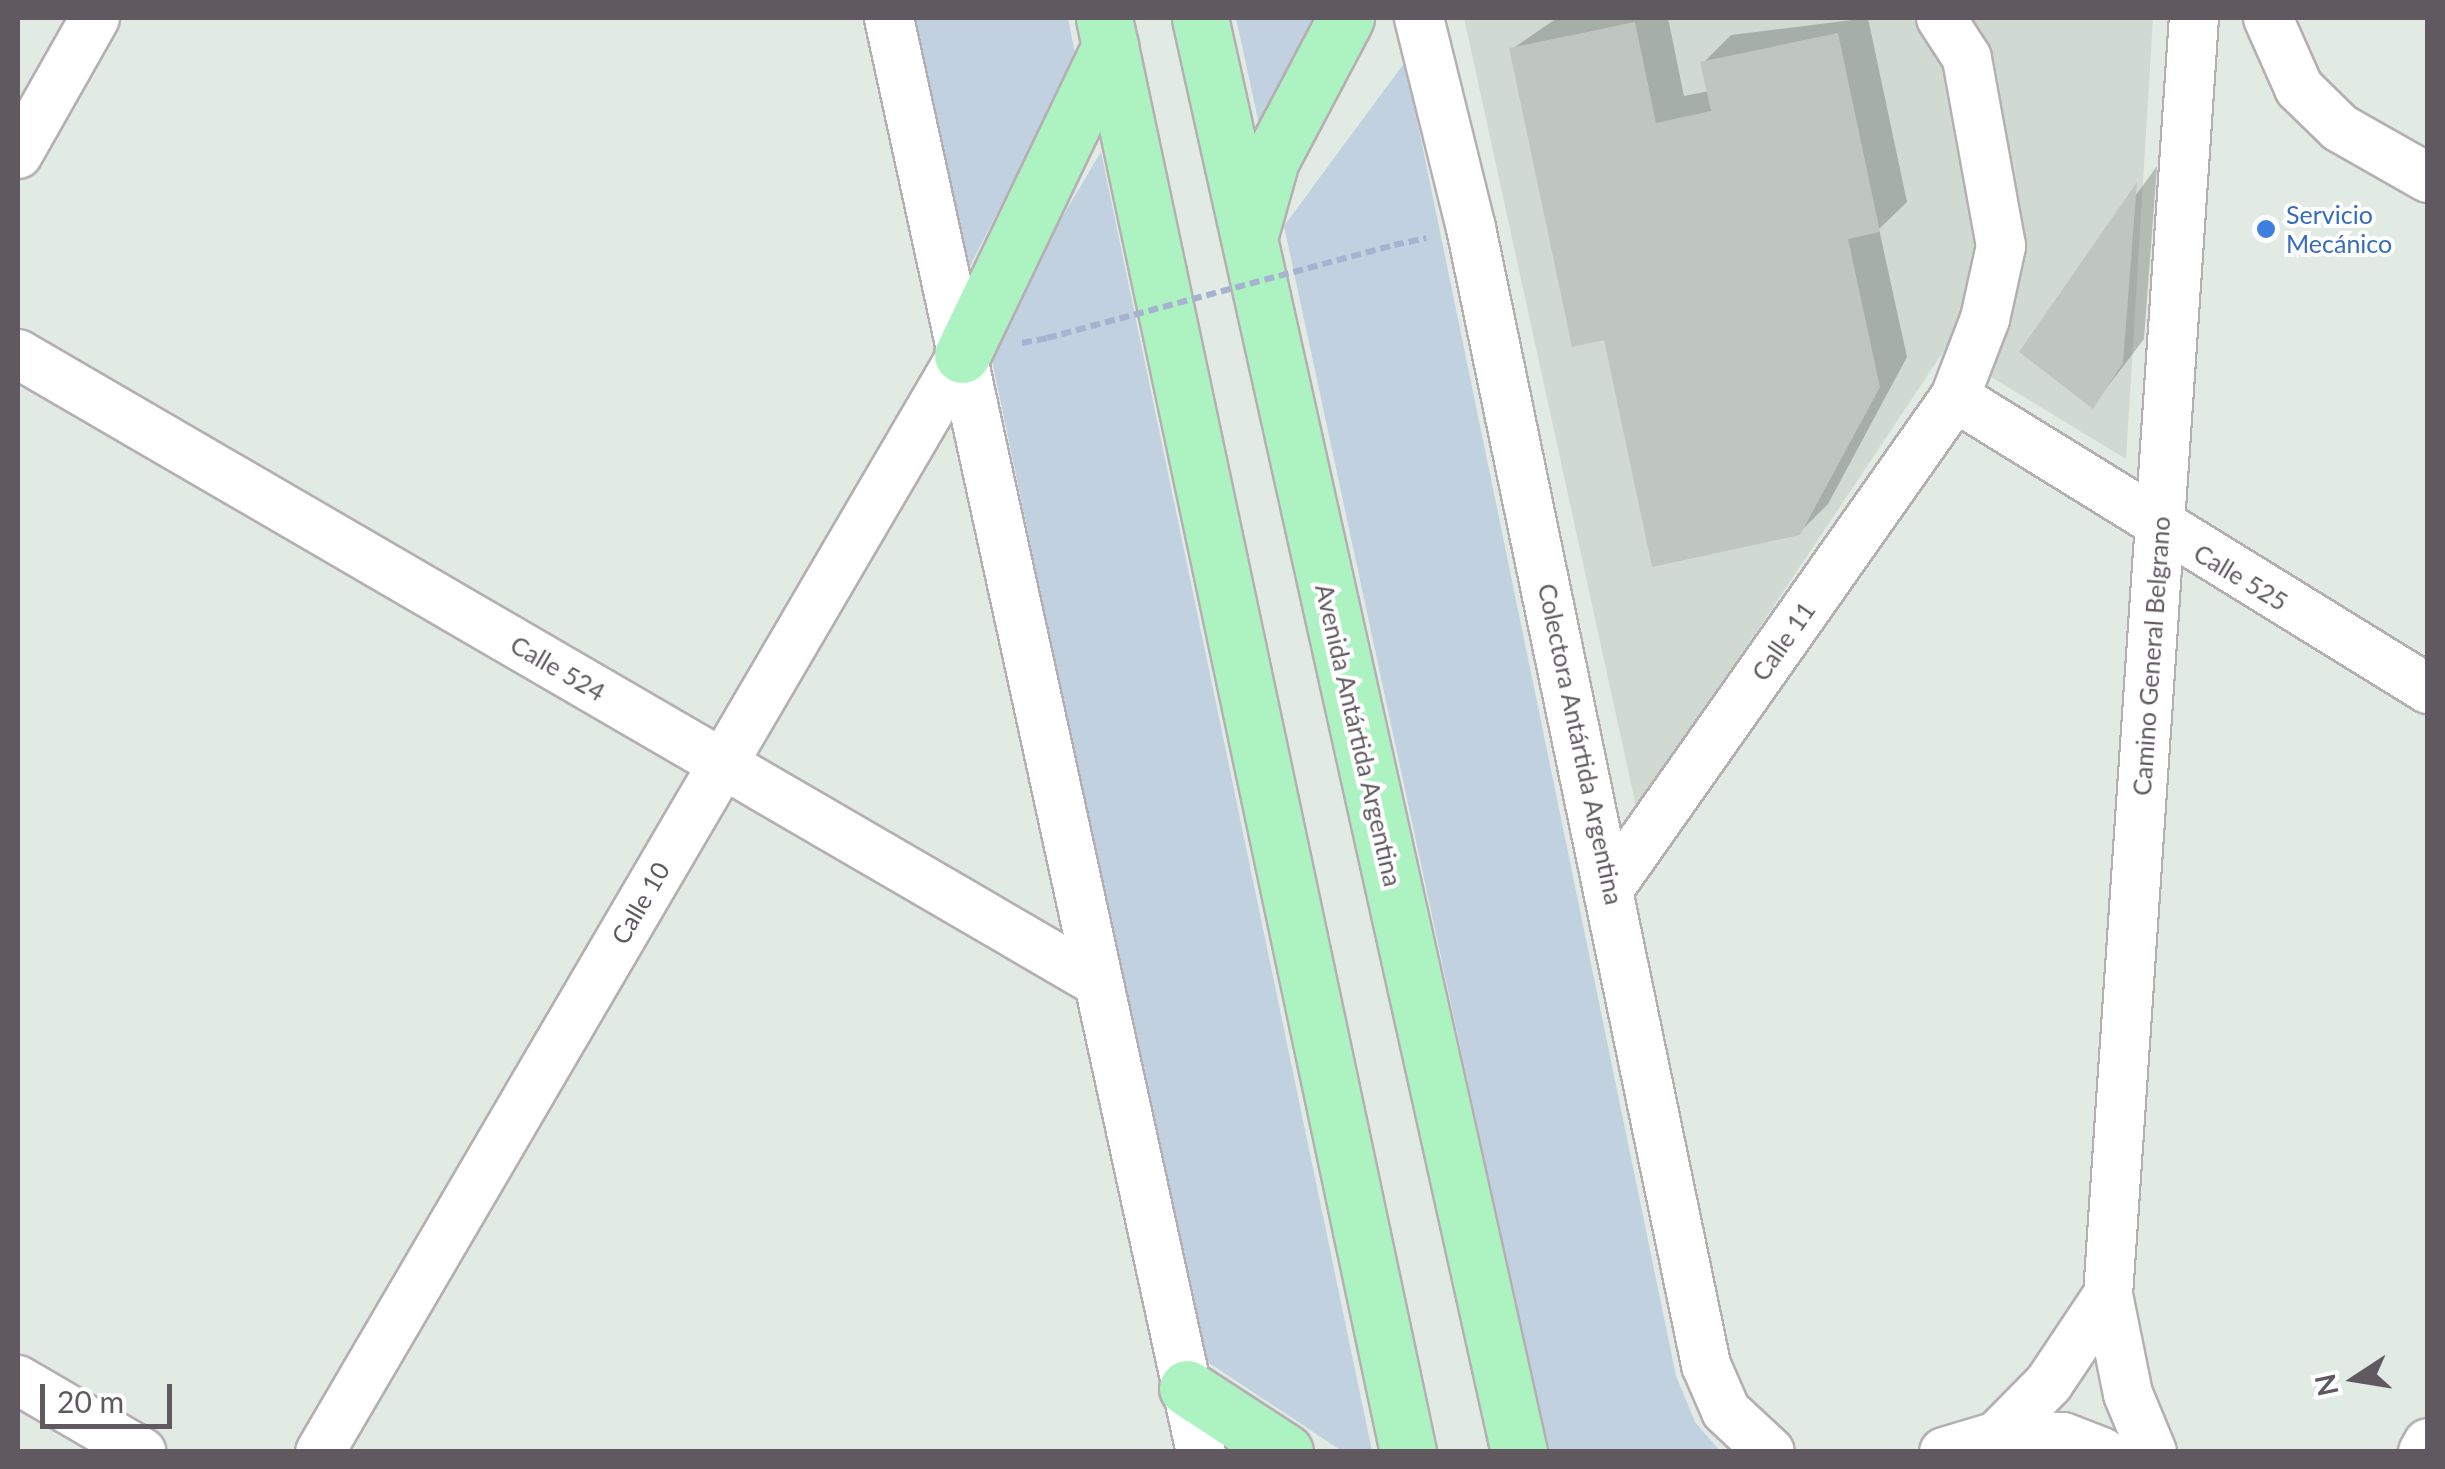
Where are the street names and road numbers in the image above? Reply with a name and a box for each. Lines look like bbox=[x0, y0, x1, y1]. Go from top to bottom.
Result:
street label: Camino General Belgrano bbox=[2126, 515, 2176, 797]
street label: Calle 525 bbox=[2189, 537, 2293, 617]
street label: Avenida Antártida Argentina bbox=[1309, 580, 1409, 890]
street label: Colectora Antártida Argentina bbox=[1532, 580, 1630, 908]
street label: Calle 11 bbox=[1745, 596, 1821, 686]
street label: Calle 524 bbox=[505, 629, 611, 707]
street label: Calle 10 bbox=[605, 857, 675, 949]

